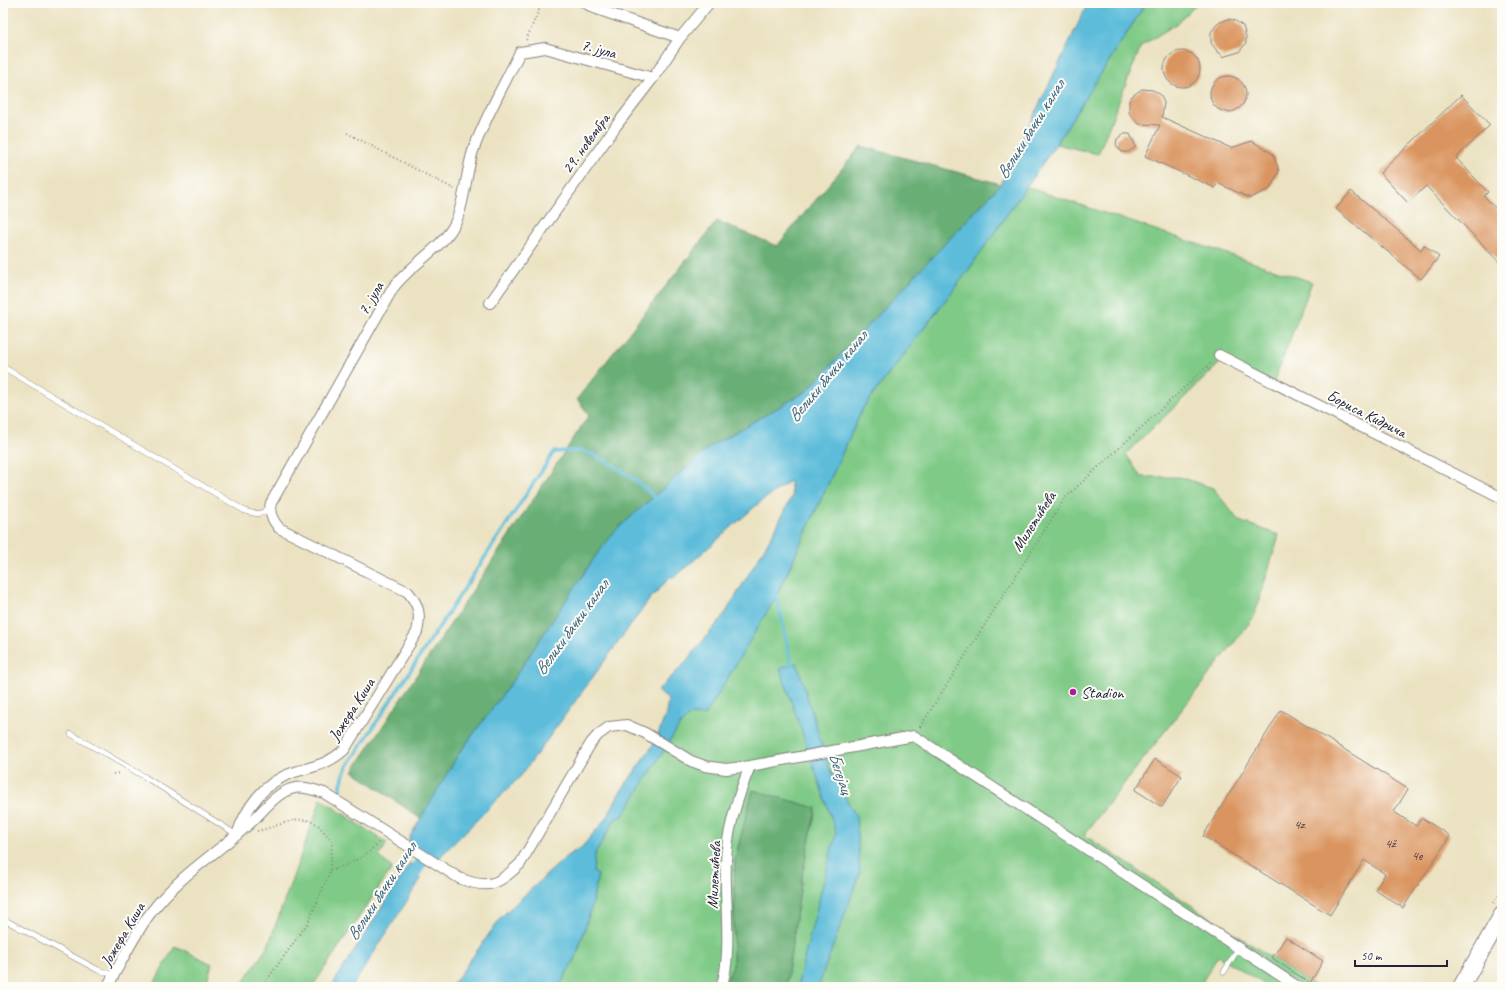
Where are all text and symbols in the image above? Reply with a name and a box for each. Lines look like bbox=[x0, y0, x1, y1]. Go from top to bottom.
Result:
street label: 7. јула bbox=[579, 35, 620, 64]
water label: Велики бачки канал bbox=[992, 73, 1071, 183]
street label: 29. новембра bbox=[557, 108, 615, 178]
street label: 7. јула bbox=[353, 277, 389, 319]
water label: Велики бачки канал bbox=[783, 324, 874, 426]
street label: Бориса Кидрича bbox=[1324, 385, 1411, 443]
street label: Милетићева bbox=[1007, 487, 1061, 555]
water label: Велики бачки канал bbox=[530, 573, 615, 679]
street label: Јожефа Киша bbox=[324, 673, 380, 746]
place label: Stadion bbox=[1081, 683, 1124, 703]
marker: Stadion bbox=[1068, 687, 1078, 697]
water label: Бегејац bbox=[824, 750, 858, 798]
house number: 4z bbox=[1294, 816, 1306, 833]
house number: 4ž bbox=[1385, 835, 1398, 852]
water label: Велики бачки канал bbox=[342, 836, 423, 944]
street label: Милетићева bbox=[702, 839, 726, 909]
house number: 4e bbox=[1412, 847, 1424, 864]
street label: Јожефа Киша bbox=[96, 898, 151, 971]
scale bar bbox=[1355, 942, 1447, 968]
text: 50 m bbox=[1361, 948, 1383, 964]

